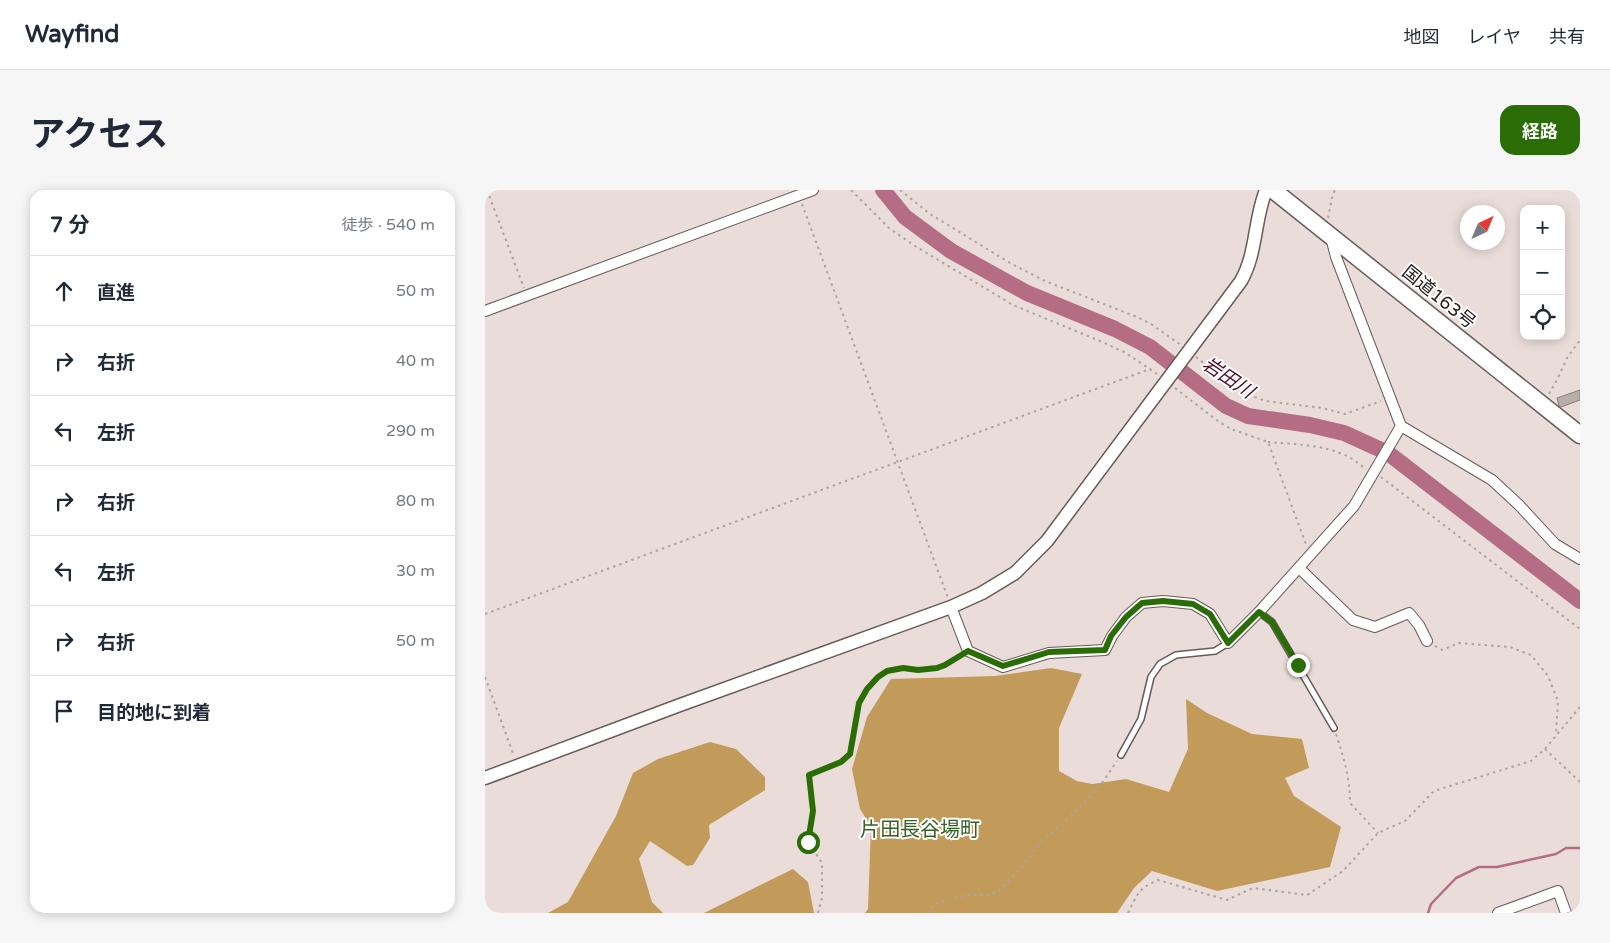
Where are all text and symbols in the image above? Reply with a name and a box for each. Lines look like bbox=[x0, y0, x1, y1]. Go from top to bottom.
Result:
text: Wayfind bbox=[25, 20, 120, 49]
text: 地図 bbox=[1404, 26, 1440, 48]
text: レイヤ bbox=[1468, 26, 1521, 48]
text: 共有 bbox=[1549, 26, 1585, 48]
button: 経路 bbox=[1500, 105, 1580, 155]
text: アクセス bbox=[30, 114, 168, 156]
north arrow bbox=[1460, 205, 1505, 250]
map controls bbox=[1520, 205, 1565, 340]
button: + bbox=[1520, 205, 1565, 250]
text: 7 分 bbox=[50, 213, 90, 238]
text: 徒歩 · 540 m bbox=[342, 215, 435, 235]
button: − bbox=[1520, 250, 1565, 295]
street label: 国道163号 bbox=[1398, 261, 1480, 333]
icon: ahead bbox=[50, 277, 78, 305]
text: 50 m bbox=[396, 281, 435, 301]
text: 直進 bbox=[97, 282, 135, 304]
button: locate bbox=[1520, 295, 1565, 340]
icon: right bbox=[50, 347, 78, 375]
text: 40 m bbox=[396, 351, 435, 371]
text: 右折 bbox=[97, 352, 135, 374]
water label: 岩田川 bbox=[1198, 353, 1259, 404]
icon: left bbox=[50, 417, 78, 445]
text: 290 m bbox=[386, 421, 435, 441]
text: 左折 bbox=[97, 422, 135, 444]
icon: right bbox=[50, 487, 78, 515]
text: 80 m bbox=[396, 491, 435, 511]
text: 右折 bbox=[97, 492, 135, 514]
icon: left bbox=[50, 557, 78, 585]
text: 30 m bbox=[396, 561, 435, 581]
text: 左折 bbox=[97, 562, 135, 584]
icon: right bbox=[50, 627, 78, 655]
text: 50 m bbox=[396, 631, 435, 651]
text: 右折 bbox=[97, 632, 135, 654]
route end bbox=[1287, 654, 1310, 677]
icon: arrive bbox=[50, 697, 78, 725]
text: 目的地に到着 bbox=[97, 702, 211, 724]
district label: 片田長谷場町 bbox=[860, 818, 980, 842]
route start bbox=[797, 831, 820, 854]

